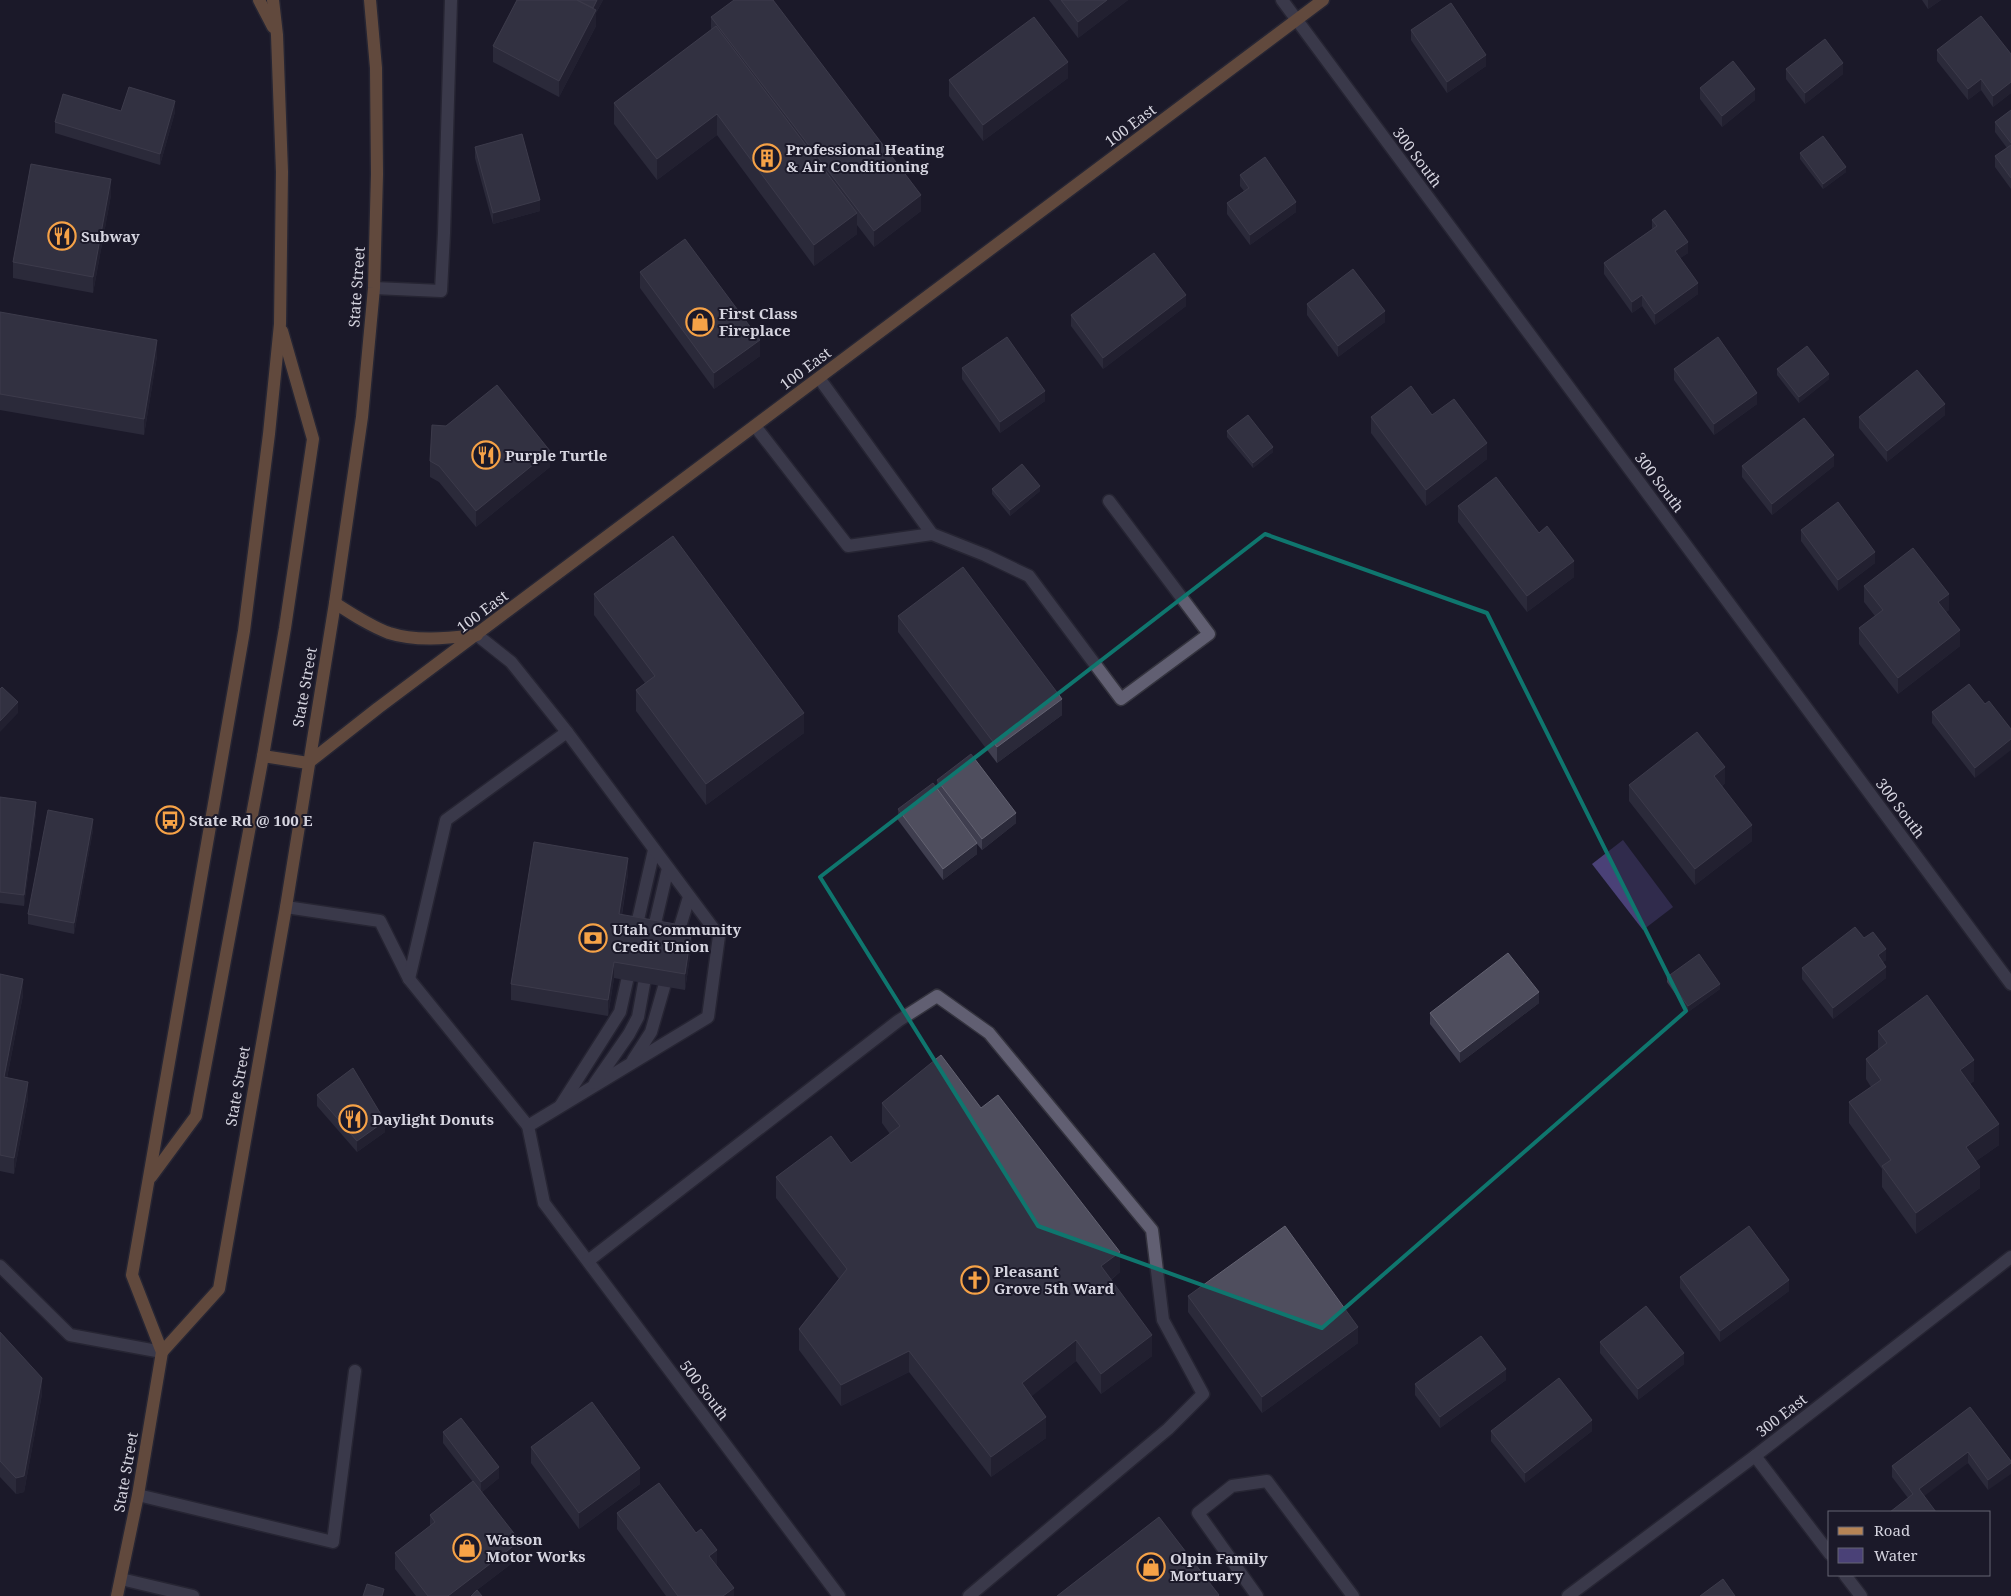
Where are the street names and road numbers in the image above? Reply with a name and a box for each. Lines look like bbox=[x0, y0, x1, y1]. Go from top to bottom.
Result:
street label: 100 East bbox=[1100, 99, 1160, 151]
street label: 300 South bbox=[1389, 123, 1447, 191]
street label: State Street bbox=[343, 246, 369, 328]
street label: 100 East bbox=[775, 342, 835, 394]
street label: 300 South bbox=[1631, 448, 1689, 516]
street label: 100 East bbox=[452, 585, 512, 637]
street label: State Street bbox=[287, 645, 321, 729]
street label: 300 South bbox=[1872, 774, 1930, 842]
street label: State Street bbox=[220, 1044, 254, 1128]
street label: 500 South bbox=[676, 1356, 734, 1424]
street label: 300 East bbox=[1752, 1389, 1810, 1441]
street label: State Street bbox=[108, 1430, 142, 1514]

